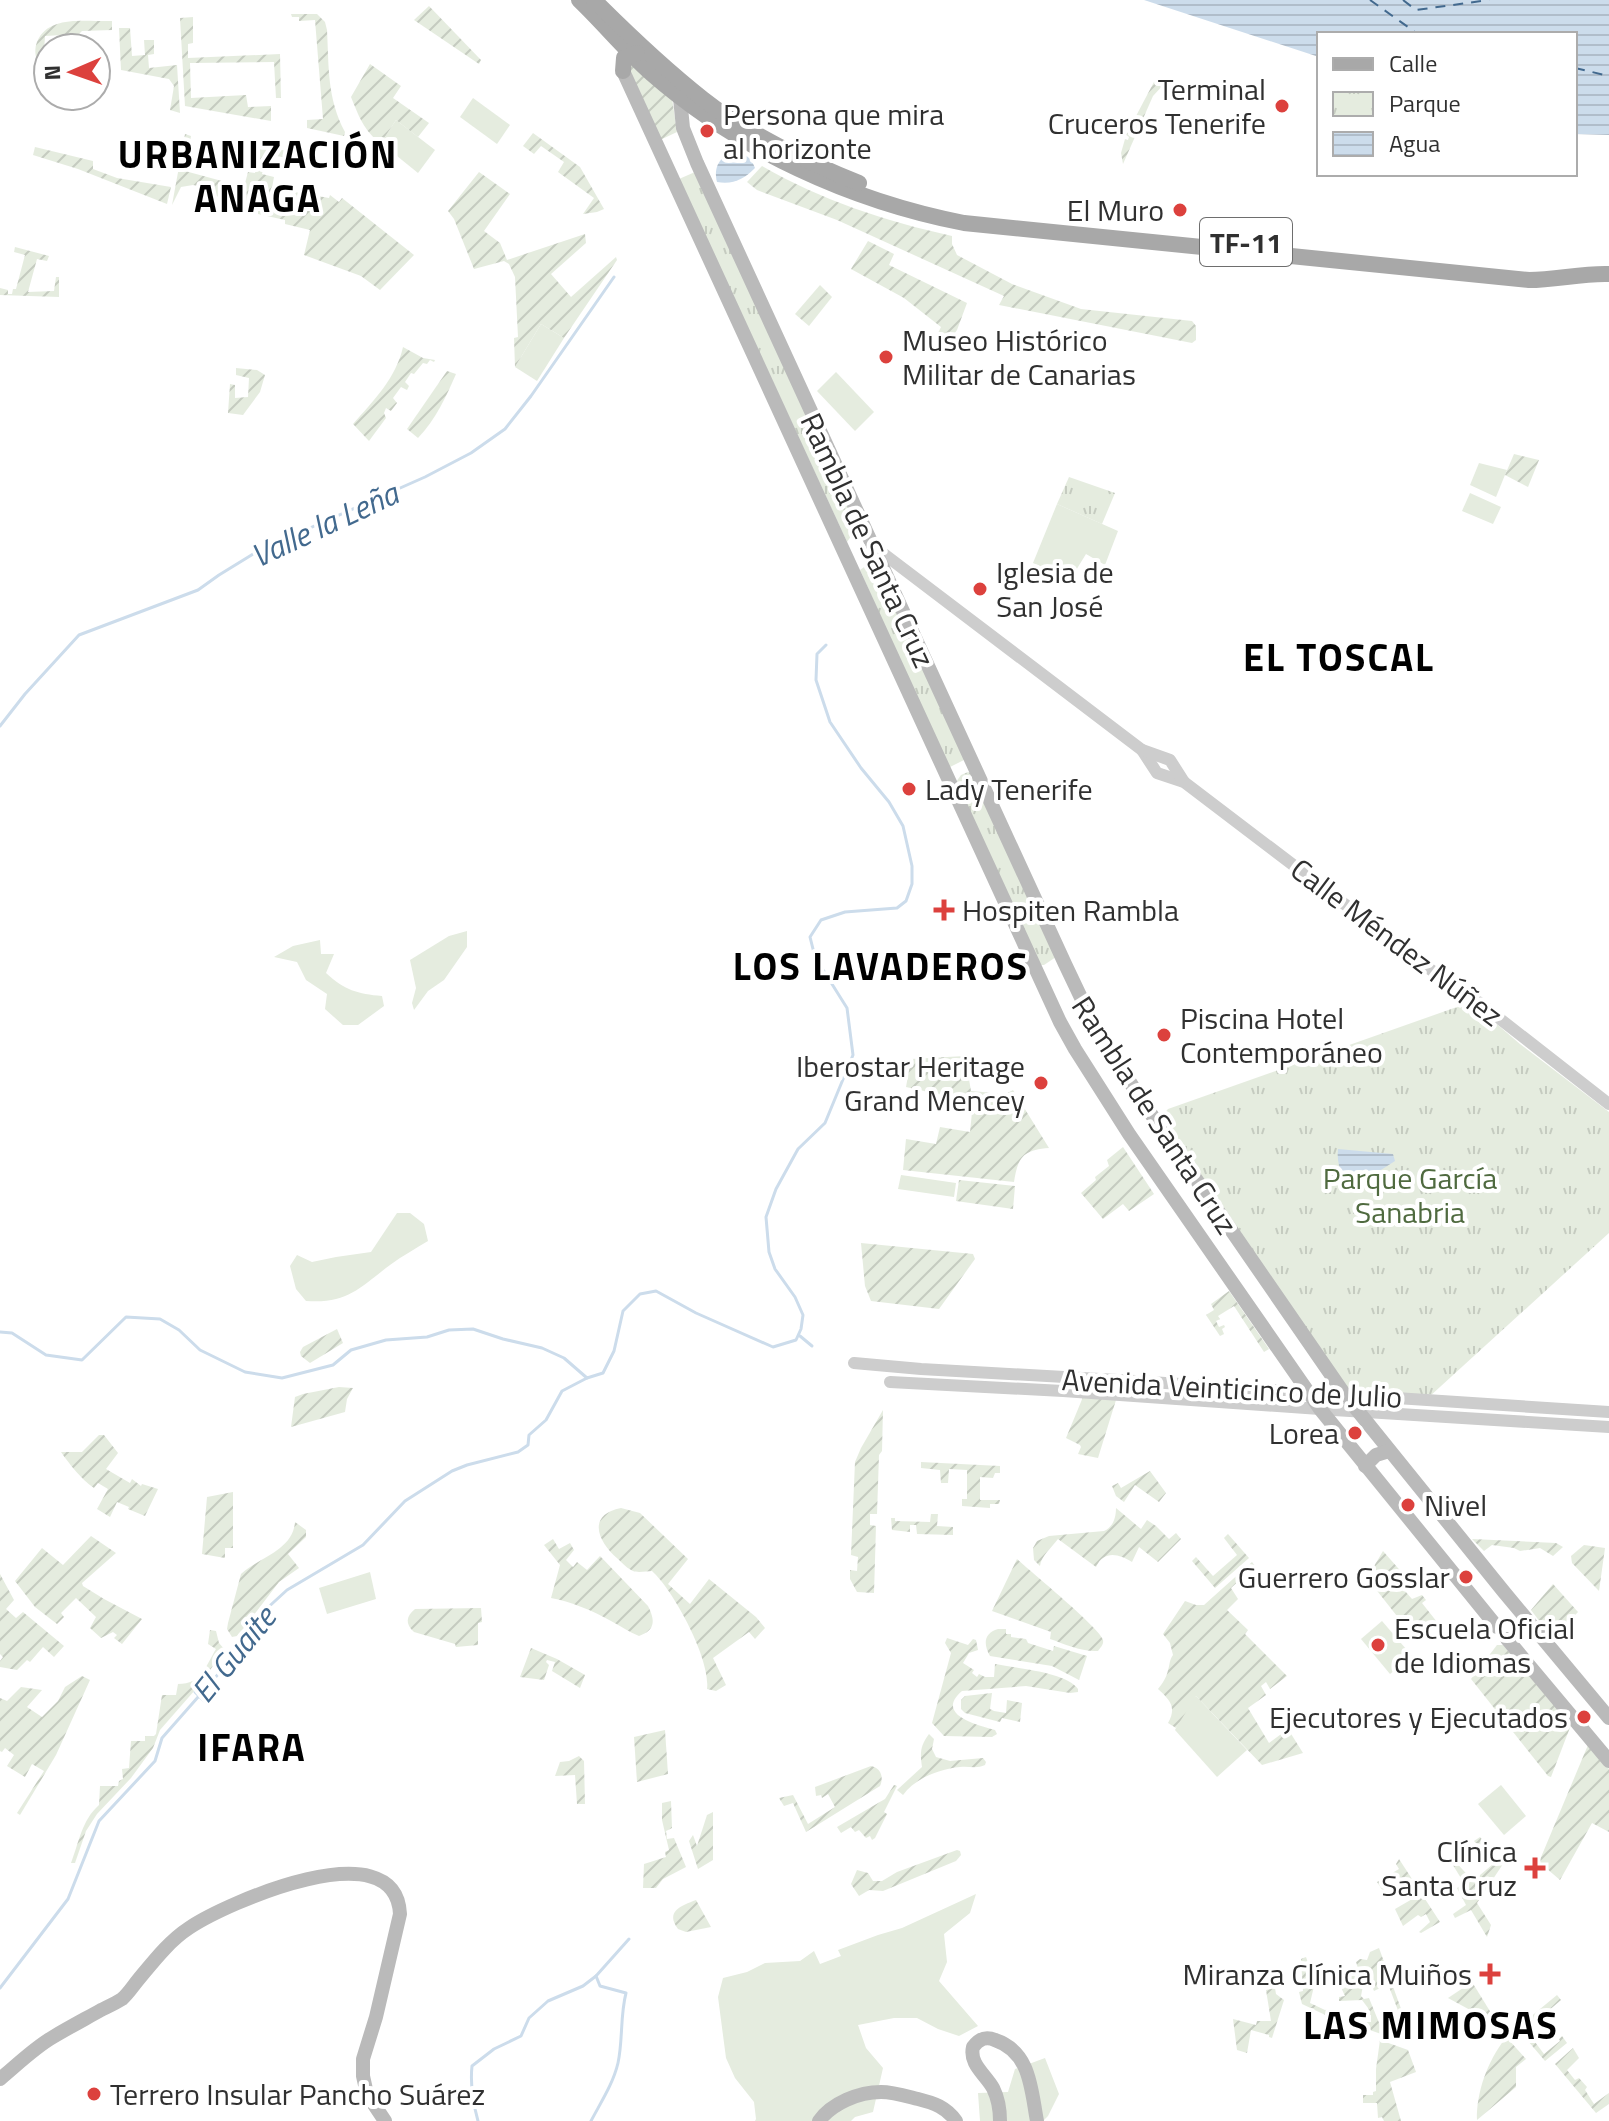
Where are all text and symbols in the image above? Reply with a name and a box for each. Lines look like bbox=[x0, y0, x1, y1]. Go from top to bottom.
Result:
north arrow bbox=[32, 32, 112, 112]
legend bbox=[1317, 32, 1577, 176]
text: Calle bbox=[1389, 45, 1437, 81]
text: N bbox=[35, 64, 69, 81]
place label: Terminal Cruceros Tenerife bbox=[1048, 66, 1266, 146]
text: Parque bbox=[1389, 85, 1461, 121]
place label: Persona que mira al horizonte bbox=[723, 91, 944, 171]
marker: Terminal Cruceros Tenerife bbox=[1273, 97, 1291, 115]
marker: Persona que mira al horizonte bbox=[698, 122, 716, 140]
district label: URBANIZACIÓN ANAGA bbox=[118, 125, 398, 227]
text: Agua bbox=[1389, 125, 1440, 161]
place label: El Muro bbox=[1067, 187, 1164, 233]
marker: El Muro bbox=[1171, 201, 1189, 219]
road number: TF-11 bbox=[1200, 218, 1292, 266]
place label: Museo Histórico Militar de Canarias bbox=[902, 317, 1136, 397]
marker: Museo Histórico Militar de Canarias bbox=[877, 348, 895, 366]
street label: Rambla de Santa Cruz bbox=[789, 405, 947, 675]
water label: Valle la Leña bbox=[242, 468, 408, 579]
place label: Iglesia de San José bbox=[996, 549, 1114, 629]
marker: Iglesia de San José bbox=[971, 580, 989, 598]
district label: EL TOSCAL bbox=[1243, 628, 1435, 686]
place label: Lady Tenerife bbox=[925, 766, 1093, 812]
marker: Lady Tenerife bbox=[900, 780, 918, 798]
street label: Calle Méndez Núñez bbox=[1281, 847, 1513, 1037]
place label: Hospiten Rambla bbox=[962, 887, 1179, 933]
marker: Hospiten Rambla bbox=[933, 899, 955, 921]
district label: LOS LAVADEROS bbox=[733, 937, 1029, 995]
street label: Rambla de Santa Cruz bbox=[1060, 987, 1250, 1243]
place label: Piscina Hotel Contemporáneo bbox=[1180, 995, 1383, 1075]
marker: Piscina Hotel Contemporáneo bbox=[1155, 1026, 1173, 1044]
place label: Iberostar Heritage Grand Mencey bbox=[796, 1043, 1025, 1123]
marker: Iberostar Heritage Grand Mencey bbox=[1032, 1074, 1050, 1092]
park label: Parque García Sanabria bbox=[1323, 1155, 1497, 1235]
street label: Avenida Veinticinco de Julio bbox=[1061, 1356, 1403, 1420]
place label: Lorea bbox=[1269, 1410, 1339, 1456]
marker: Lorea bbox=[1346, 1424, 1364, 1442]
place label: Nivel bbox=[1424, 1482, 1487, 1528]
marker: Nivel bbox=[1399, 1496, 1417, 1514]
place label: Guerrero Gosslar bbox=[1238, 1554, 1450, 1600]
marker: Guerrero Gosslar bbox=[1457, 1568, 1475, 1586]
water label: El Guaite bbox=[179, 1594, 288, 1713]
place label: Escuela Oficial de Idiomas bbox=[1394, 1605, 1575, 1685]
marker: Escuela Oficial de Idiomas bbox=[1369, 1636, 1387, 1654]
place label: Ejecutores y Ejecutados bbox=[1269, 1694, 1568, 1740]
marker: Ejecutores y Ejecutados bbox=[1575, 1708, 1593, 1726]
district label: IFARA bbox=[197, 1718, 307, 1776]
place label: Clínica Santa Cruz bbox=[1381, 1828, 1517, 1908]
marker: Clínica Santa Cruz bbox=[1524, 1857, 1546, 1879]
place label: Miranza Clínica Muiños bbox=[1183, 1951, 1472, 1997]
marker: Miranza Clínica Muiños bbox=[1479, 1963, 1501, 1985]
district label: LAS MIMOSAS bbox=[1303, 1996, 1559, 2054]
place label: Terrero Insular Pancho Suárez bbox=[110, 2071, 485, 2117]
marker: Terrero Insular Pancho Suárez bbox=[85, 2085, 103, 2103]

